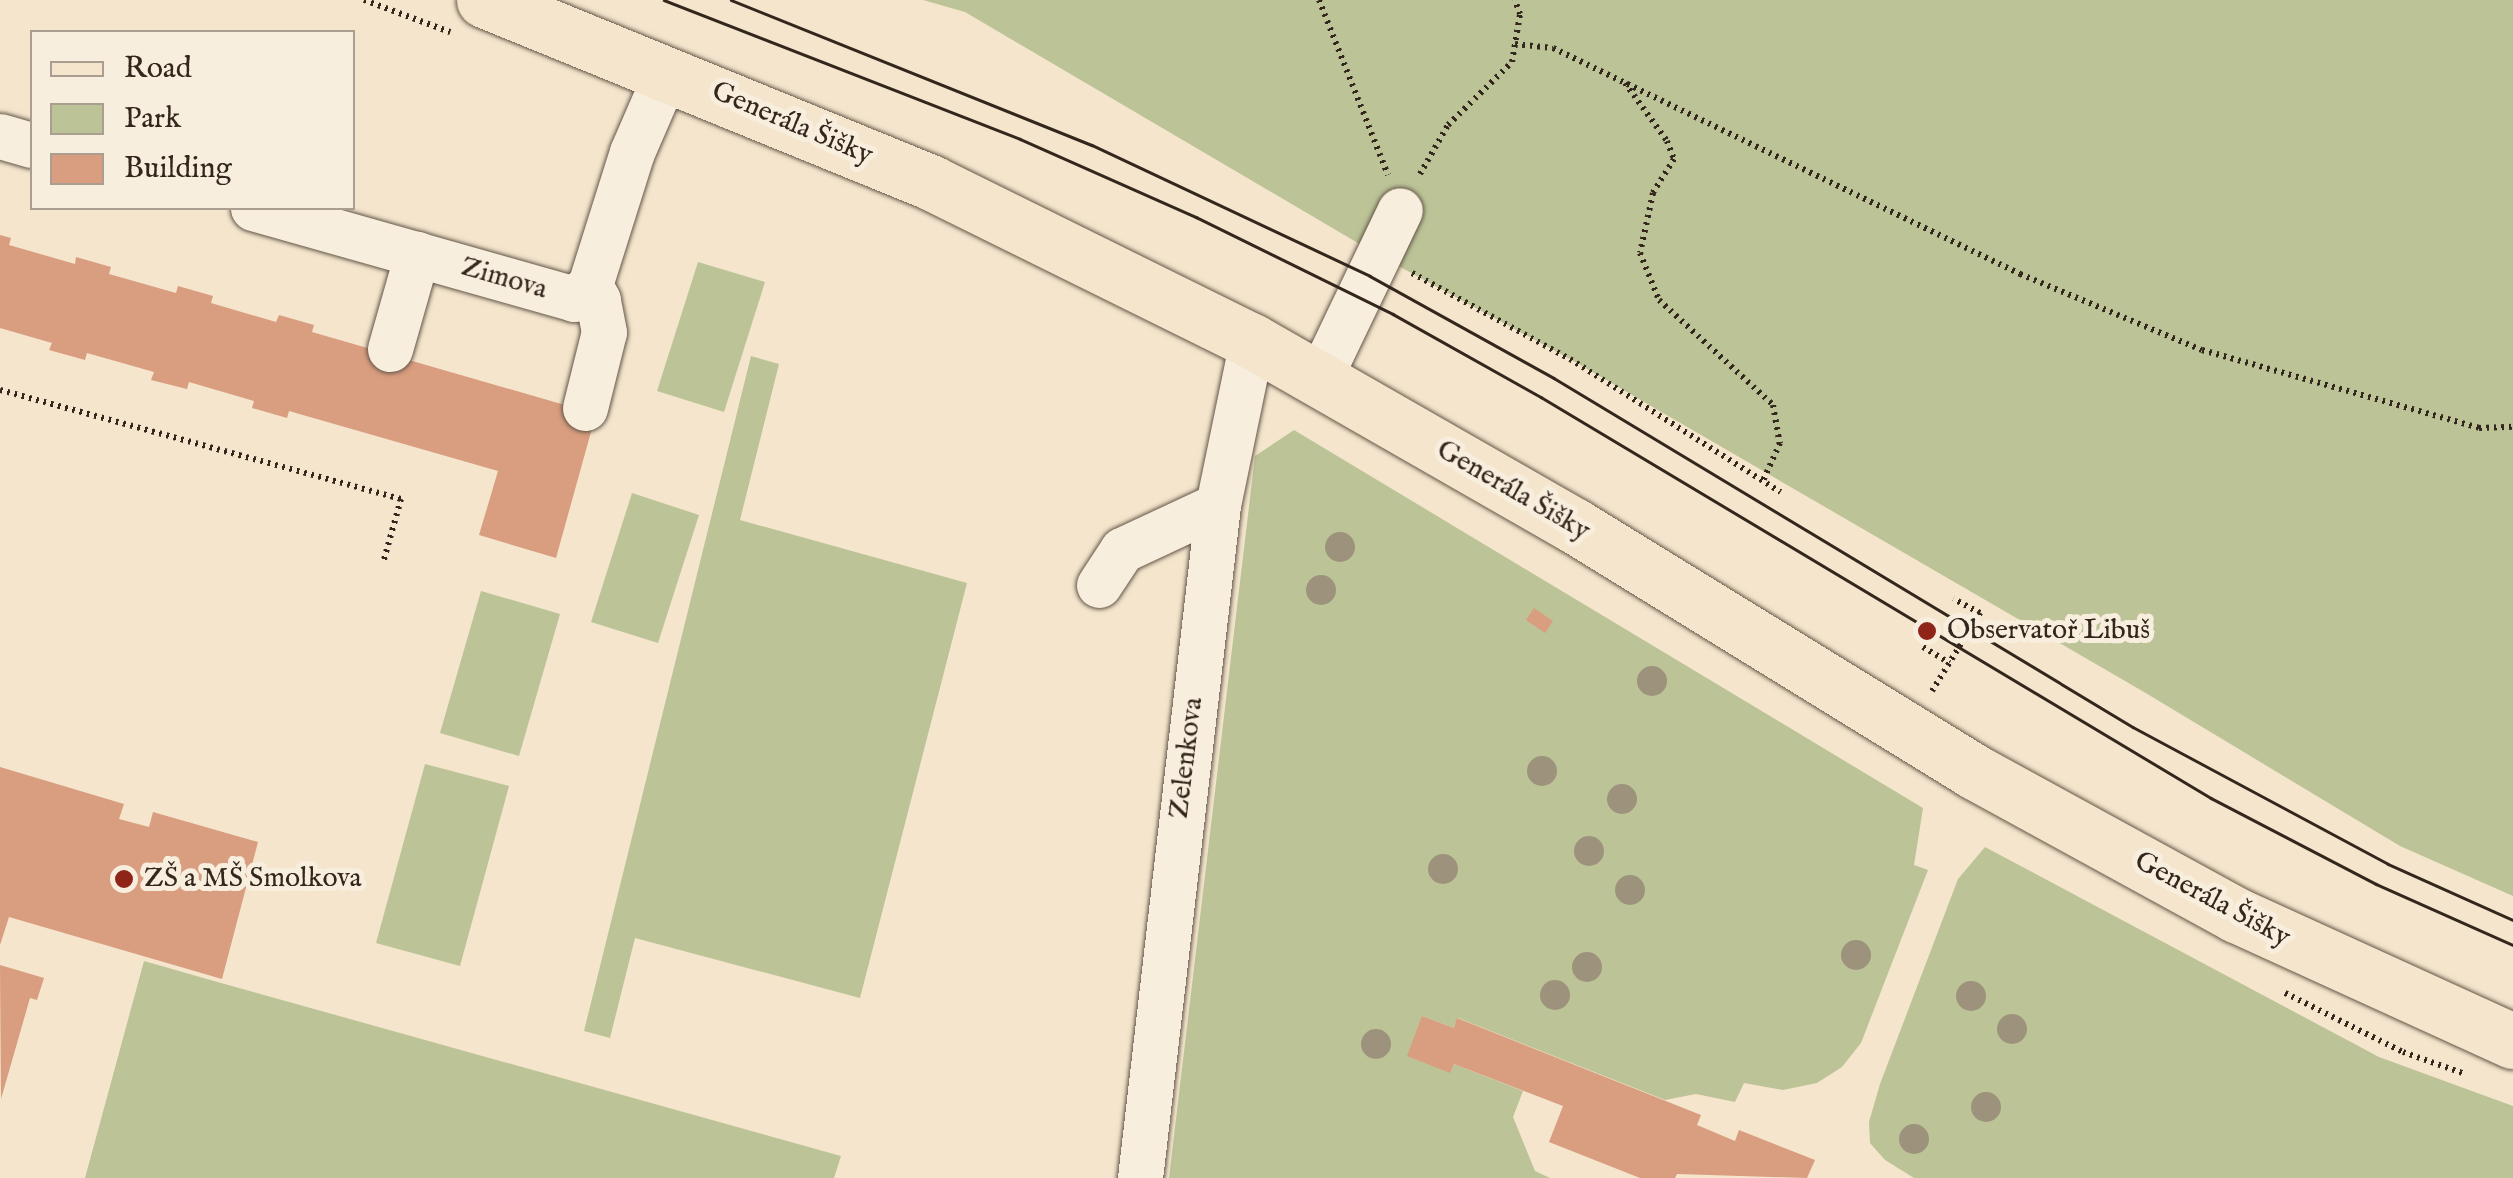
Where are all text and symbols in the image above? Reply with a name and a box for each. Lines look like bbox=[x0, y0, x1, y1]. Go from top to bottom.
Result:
legend bbox=[30, 30, 355, 210]
text: Road bbox=[124, 50, 192, 88]
street label: Generála Šišky bbox=[706, 75, 878, 173]
text: Park bbox=[124, 100, 181, 138]
text: Building bbox=[124, 150, 232, 188]
street label: Zimova bbox=[457, 251, 551, 307]
street label: Generála Šišky bbox=[1430, 434, 1596, 548]
place label: Observatoř Libuš bbox=[1947, 614, 2150, 648]
marker: Observatoř Libuš bbox=[1916, 620, 1938, 642]
street label: Zelenkova bbox=[1163, 696, 1211, 820]
street label: Generála Šišky bbox=[2128, 845, 2296, 955]
place label: ZŠ a MŠ Smolkova bbox=[144, 862, 362, 896]
marker: ZŠ a MŠ Smolkova bbox=[113, 868, 135, 890]

